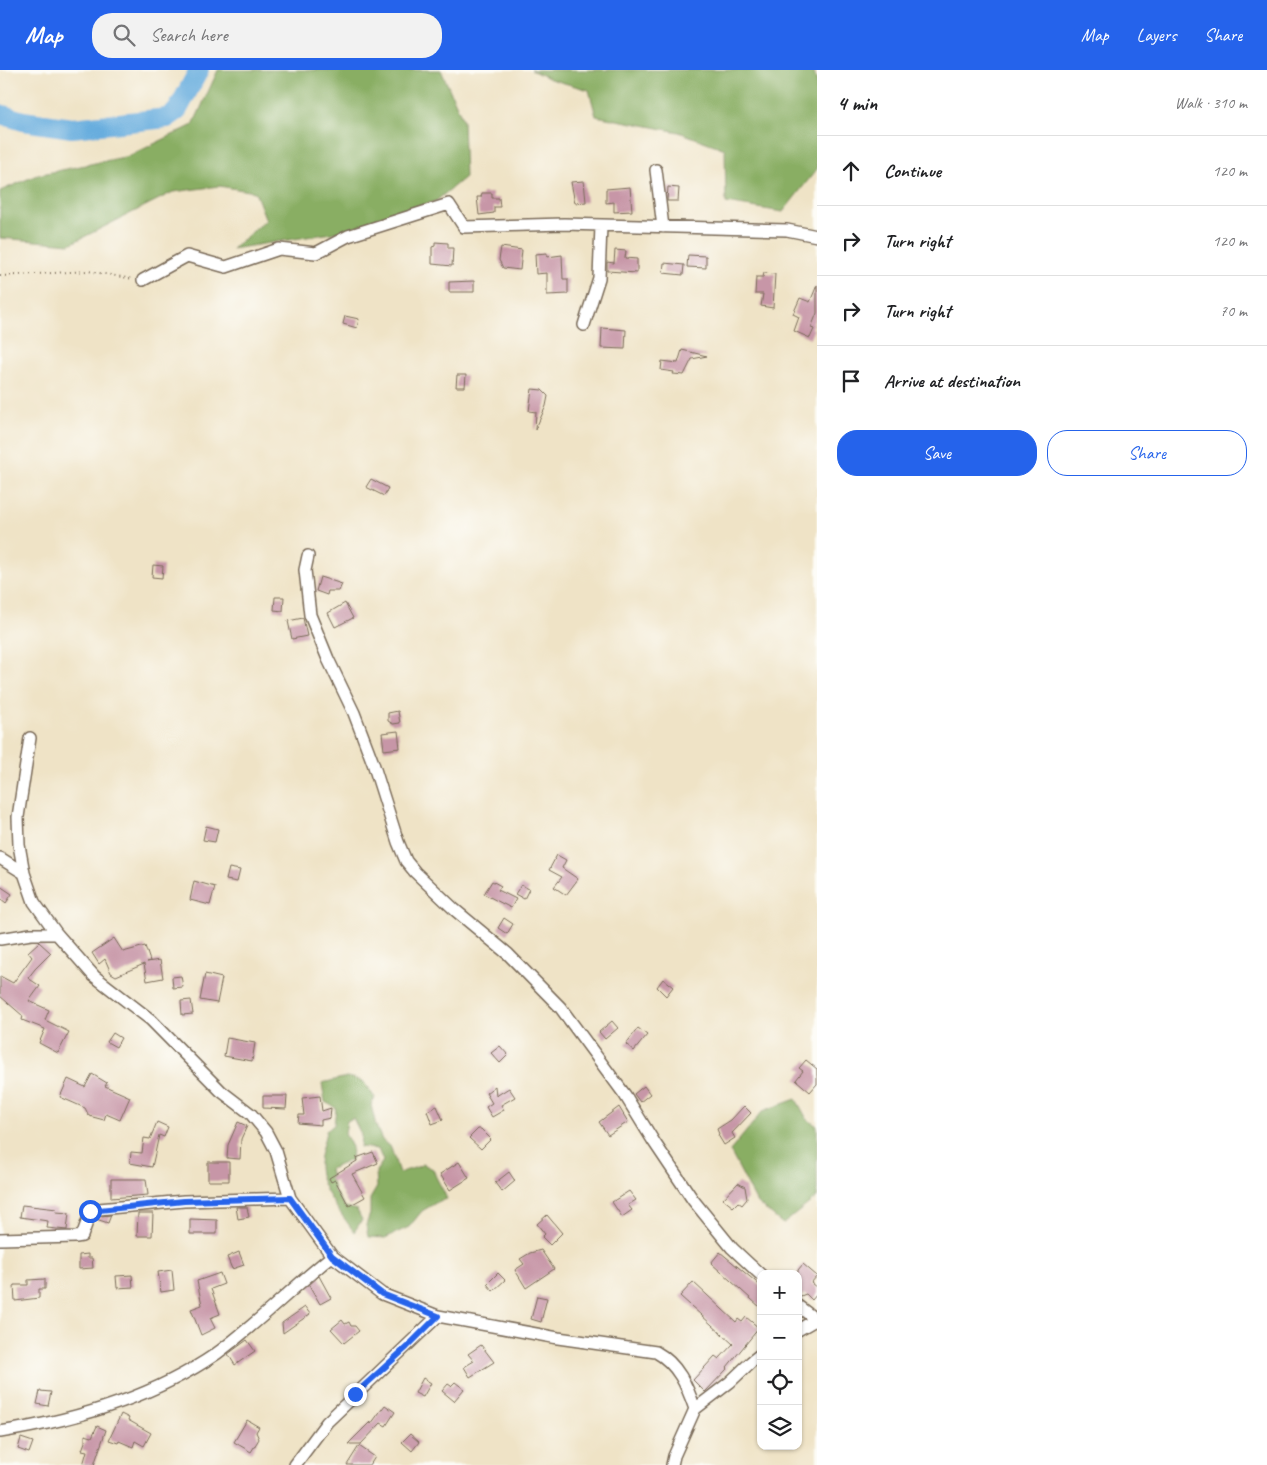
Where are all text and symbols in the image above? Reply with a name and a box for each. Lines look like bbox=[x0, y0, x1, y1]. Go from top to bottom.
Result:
search box bbox=[92, 13, 442, 58]
text: Map bbox=[25, 20, 62, 50]
icon: search bbox=[110, 21, 138, 49]
text: Search here bbox=[150, 23, 228, 47]
text: Map bbox=[1081, 24, 1109, 46]
text: Layers bbox=[1137, 24, 1176, 46]
text: Share bbox=[1204, 24, 1242, 46]
text: 4 min bbox=[837, 90, 877, 116]
text: Walk · 310 m bbox=[1175, 93, 1247, 113]
icon: ahead bbox=[837, 157, 865, 185]
text: Continue bbox=[884, 159, 941, 183]
text: 120 m bbox=[1213, 161, 1247, 181]
icon: right bbox=[837, 227, 865, 255]
text: Turn right bbox=[884, 229, 951, 253]
text: 120 m bbox=[1213, 231, 1247, 251]
icon: right bbox=[837, 297, 865, 325]
text: Turn right bbox=[884, 299, 951, 323]
text: 70 m bbox=[1220, 301, 1247, 321]
icon: arrive bbox=[837, 367, 865, 395]
text: Arrive at destination bbox=[884, 369, 1020, 393]
button: Save bbox=[837, 430, 1037, 476]
button: Share bbox=[1047, 430, 1247, 476]
route start bbox=[79, 1200, 102, 1223]
map controls bbox=[757, 1270, 802, 1450]
button: + bbox=[757, 1270, 802, 1315]
button: − bbox=[757, 1315, 802, 1360]
button: locate bbox=[757, 1360, 802, 1405]
route end bbox=[344, 1383, 367, 1406]
button: layers bbox=[757, 1405, 802, 1450]

